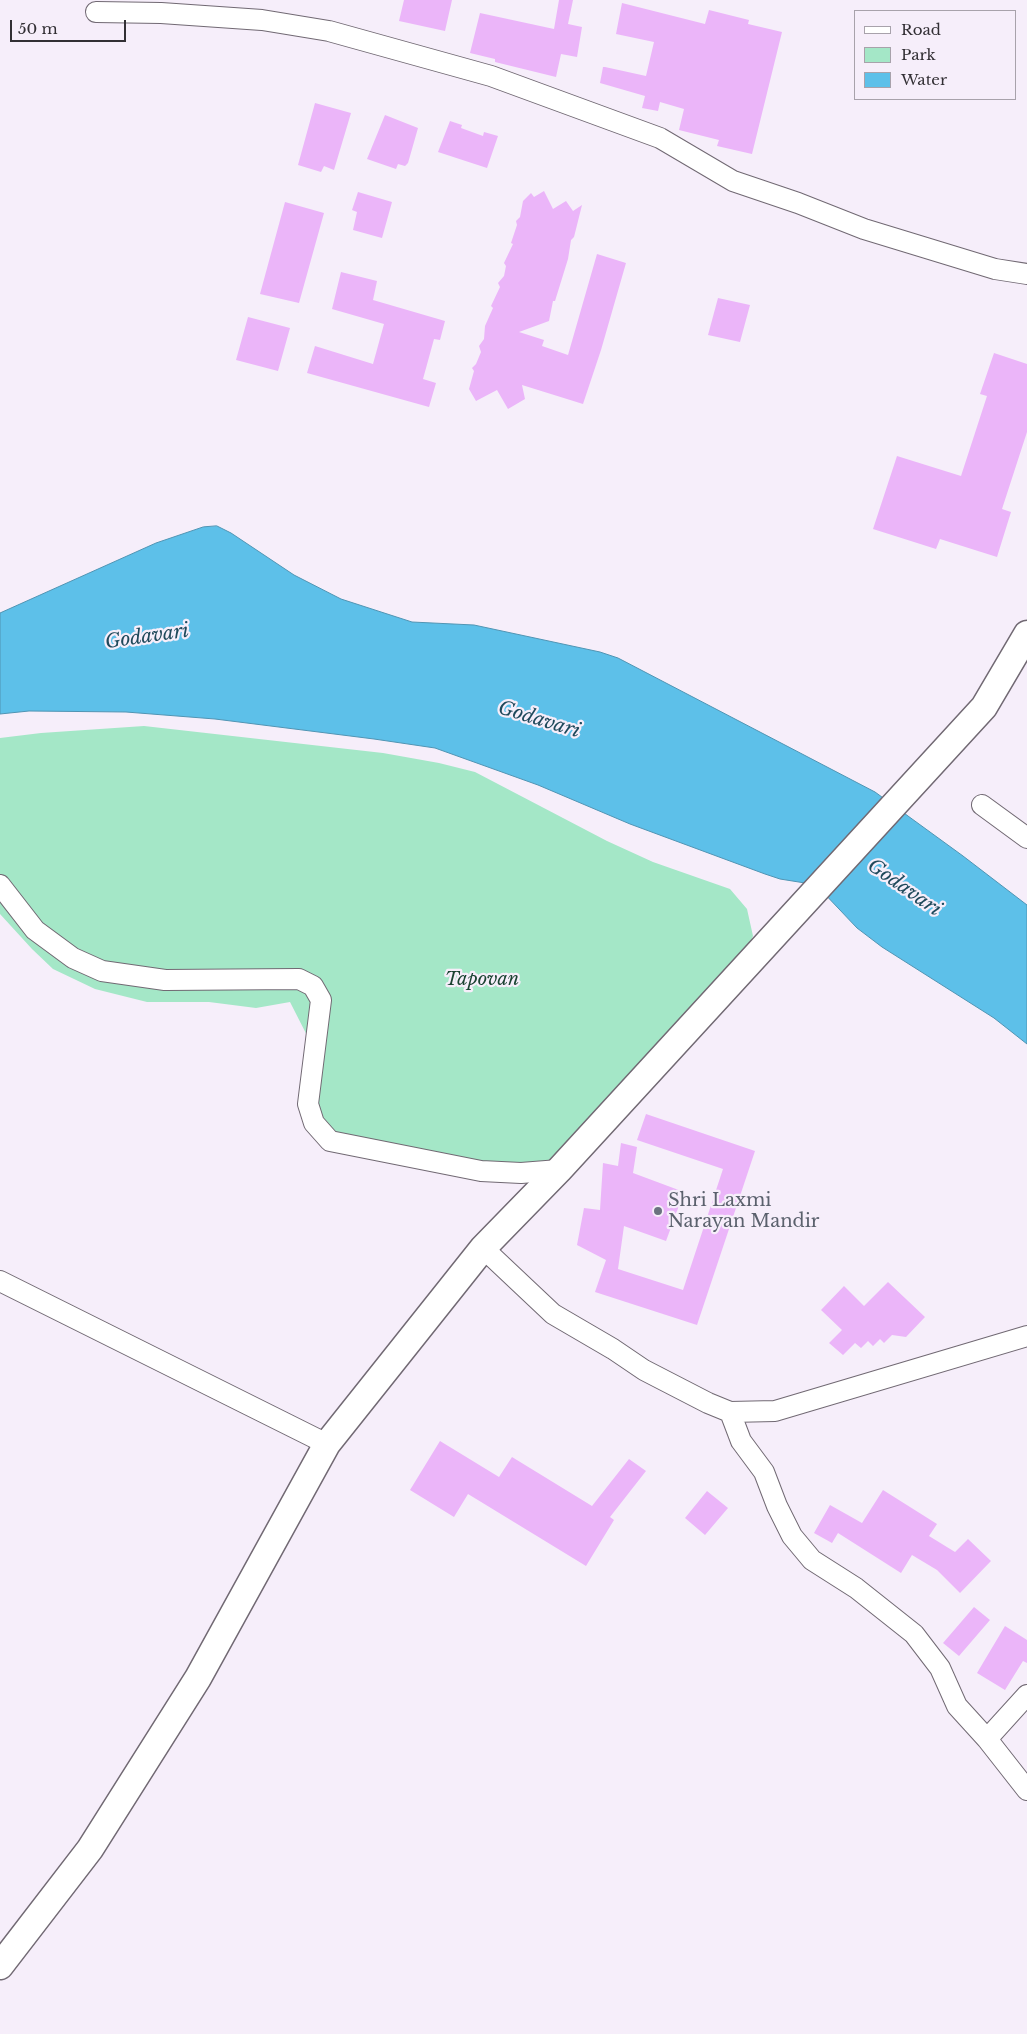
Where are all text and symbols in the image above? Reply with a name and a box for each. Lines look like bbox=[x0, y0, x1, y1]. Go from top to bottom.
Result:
scale bar bbox=[12, 10, 129, 42]
legend bbox=[854, 10, 1017, 100]
text: 50 m bbox=[18, 19, 58, 38]
text: Road bbox=[901, 20, 941, 39]
text: Park bbox=[901, 45, 936, 64]
text: Water bbox=[901, 70, 947, 89]
water label: Godavari bbox=[104, 620, 190, 654]
water label: Godavari bbox=[495, 697, 583, 743]
water label: Godavari bbox=[863, 854, 945, 922]
park label: Tapovan bbox=[445, 969, 519, 991]
place label: Shri Laxmi Narayan Mandir bbox=[668, 1190, 819, 1232]
marker: Shri Laxmi Narayan Mandir bbox=[652, 1205, 664, 1217]

